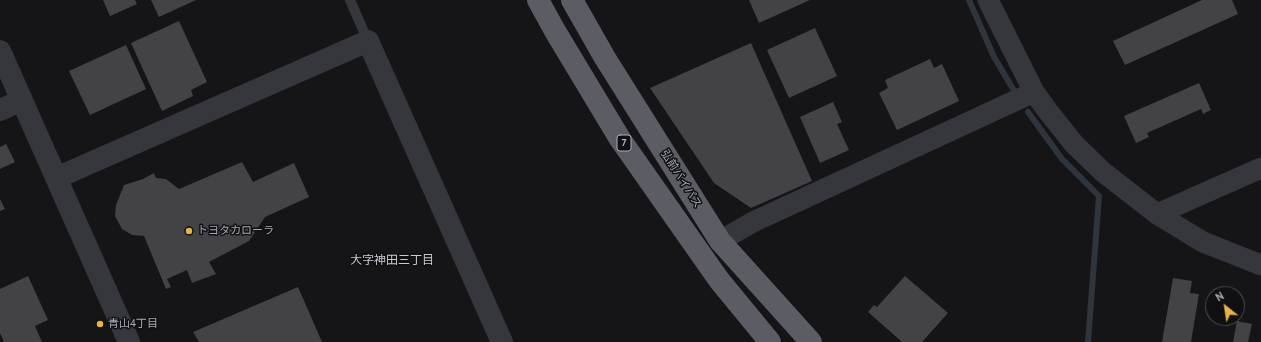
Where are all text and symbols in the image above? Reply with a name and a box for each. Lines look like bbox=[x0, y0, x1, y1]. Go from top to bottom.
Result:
road number: 7 bbox=[617, 135, 631, 151]
street label: 弘前バイパス bbox=[658, 148, 704, 210]
place label: トヨタカローラ bbox=[197, 224, 274, 238]
marker: トヨタカローラ bbox=[184, 226, 194, 236]
district label: 大字神田三丁目 bbox=[350, 254, 434, 268]
north arrow bbox=[1205, 286, 1245, 326]
text: N bbox=[1213, 289, 1226, 304]
place label: 青山4丁目 bbox=[108, 317, 158, 331]
marker: 青山4丁目 bbox=[95, 319, 105, 329]

